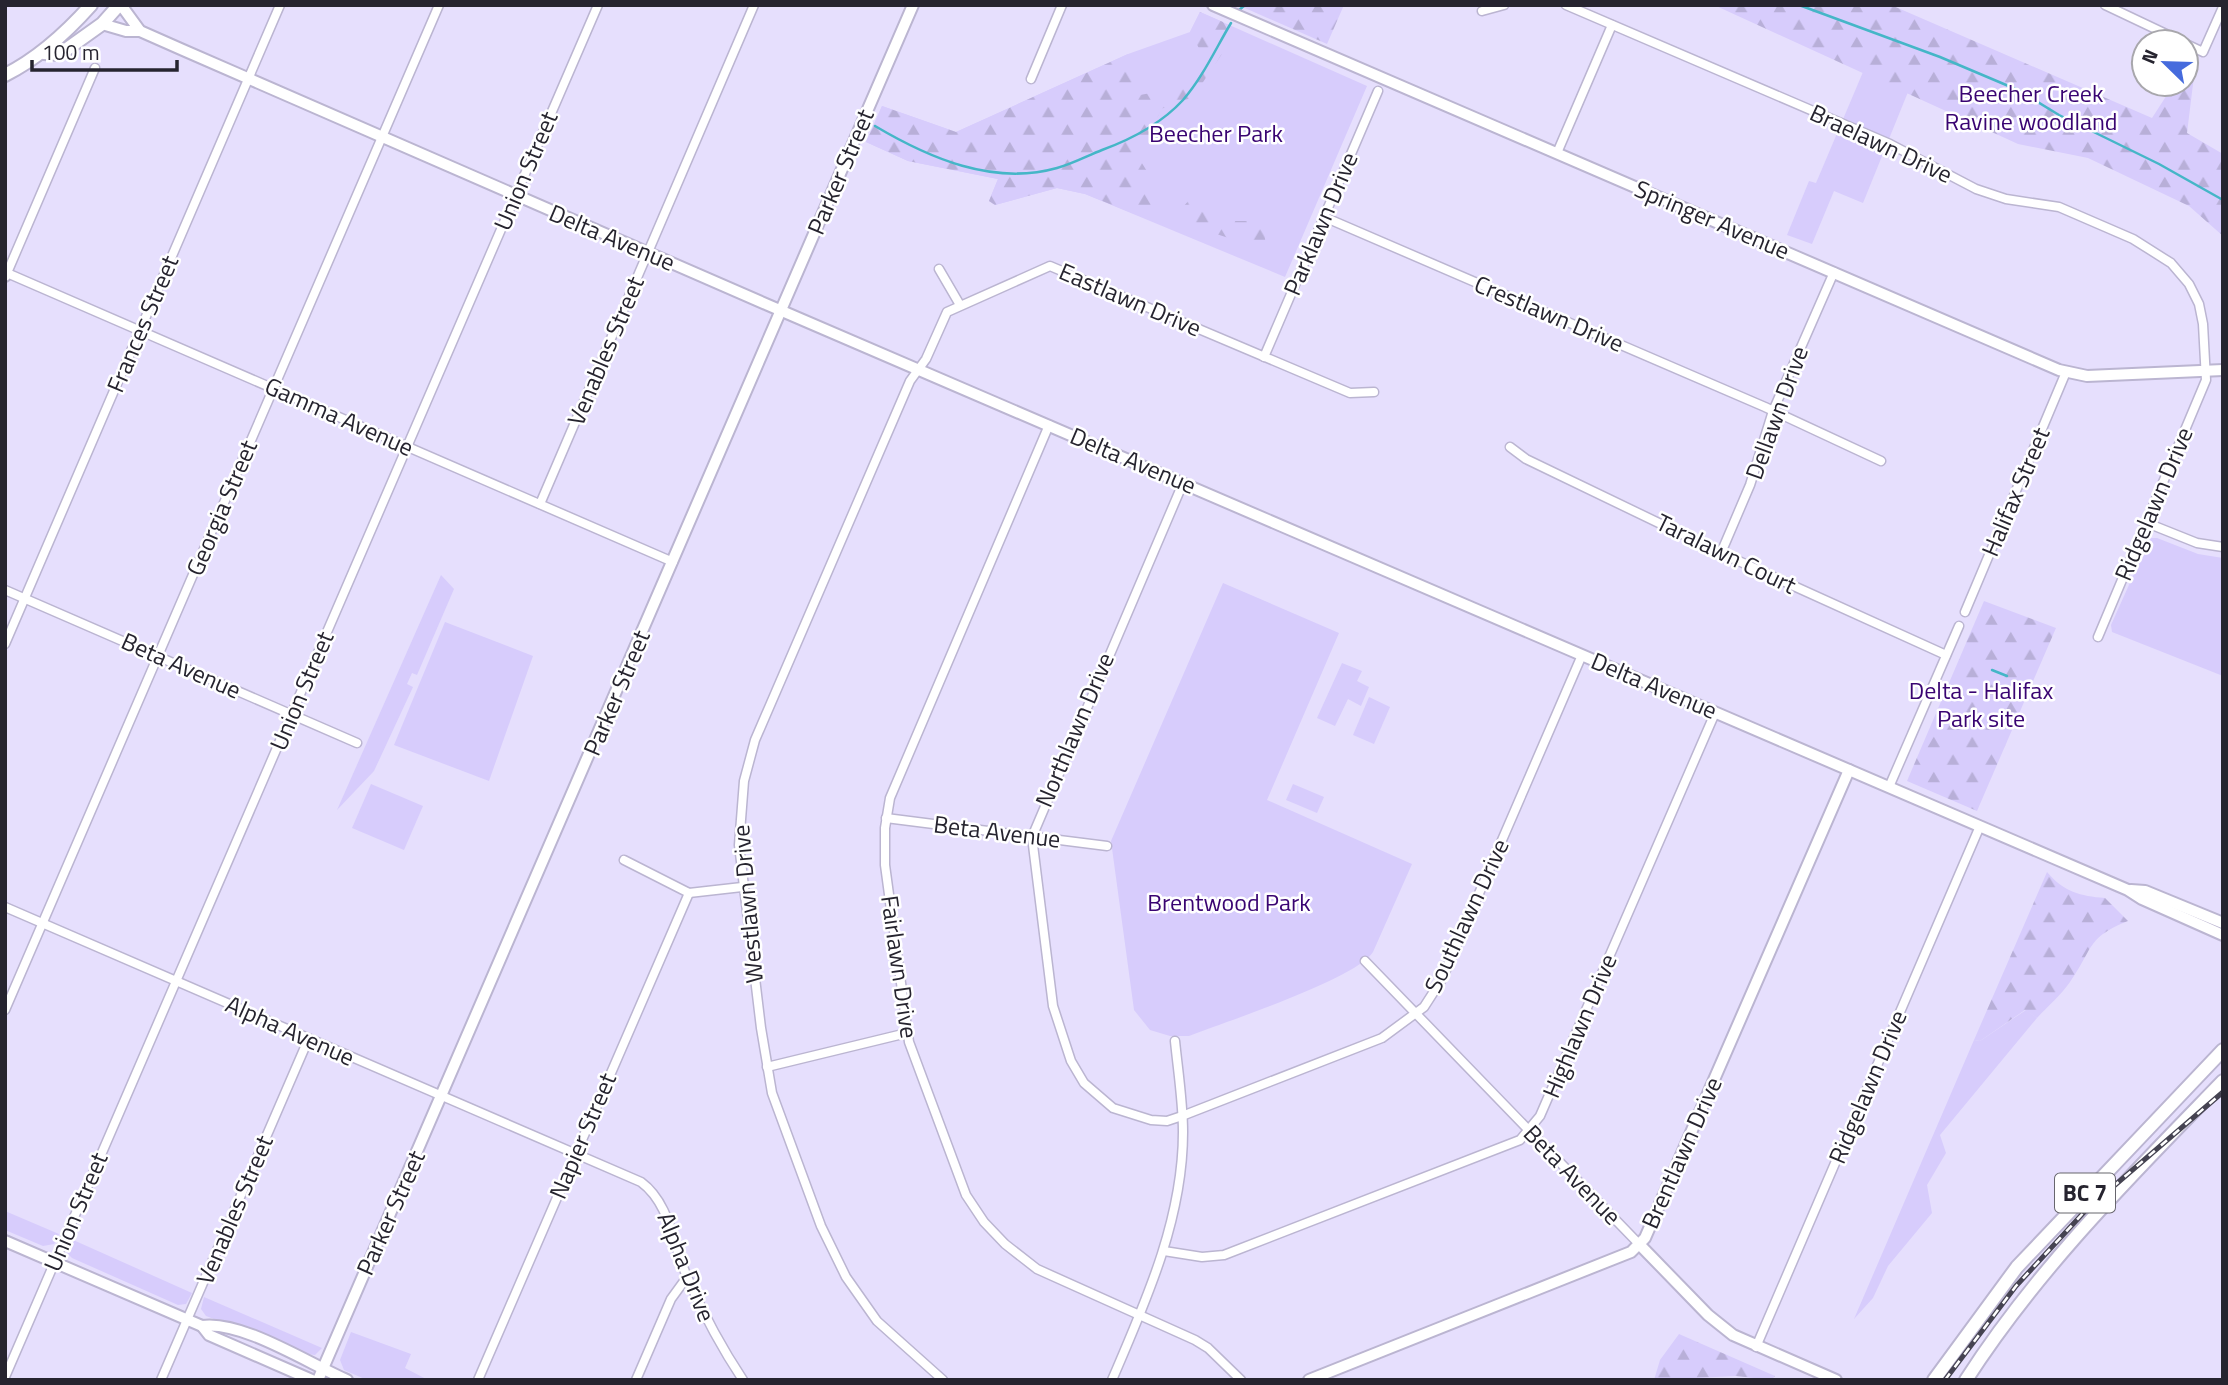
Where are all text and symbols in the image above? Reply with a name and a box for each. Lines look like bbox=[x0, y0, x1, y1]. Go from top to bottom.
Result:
scale bar bbox=[32, 28, 177, 72]
north arrow bbox=[2130, 28, 2200, 98]
text: 100 m bbox=[42, 36, 99, 68]
text: N bbox=[2133, 44, 2165, 68]
park label: Beecher Creek Ravine woodland bbox=[1944, 75, 2118, 139]
street label: Braelawn Drive bbox=[1804, 94, 1959, 192]
street label: Parker Street bbox=[797, 103, 883, 240]
street label: Union Street bbox=[484, 105, 567, 236]
park label: Beecher Park bbox=[1149, 115, 1284, 151]
street label: Parklawn Drive bbox=[1274, 146, 1366, 301]
street label: Springer Avenue bbox=[1629, 170, 1795, 268]
street label: Delta Avenue bbox=[544, 194, 681, 280]
street label: Frances Street bbox=[97, 249, 187, 398]
street label: Eastlawn Drive bbox=[1054, 253, 1207, 345]
street label: Crestlawn Drive bbox=[1469, 265, 1630, 361]
street label: Venables Street bbox=[557, 270, 653, 431]
street label: Dellawn Drive bbox=[1735, 341, 1817, 484]
street label: Gamma Avenue bbox=[259, 367, 419, 465]
street label: Delta Avenue bbox=[1065, 417, 1202, 503]
street label: Halifax Street bbox=[1972, 421, 2059, 562]
street label: Ridgelawn Drive bbox=[2105, 421, 2202, 586]
street label: Georgia Street bbox=[176, 434, 266, 581]
street label: Taralawn Court bbox=[1650, 504, 1803, 603]
street label: Beta Avenue bbox=[116, 623, 247, 707]
street label: Parker Street bbox=[573, 624, 659, 761]
street label: Union Street bbox=[260, 625, 343, 756]
street label: Delta Avenue bbox=[1586, 642, 1723, 728]
street label: Northlawn Drive bbox=[1025, 647, 1123, 813]
park label: Delta - Halifax Park site bbox=[1909, 672, 2053, 736]
street label: Beta Avenue bbox=[932, 805, 1063, 857]
street label: Westlawn Drive bbox=[722, 823, 772, 985]
street label: Southlawn Drive bbox=[1415, 833, 1518, 999]
park label: Brentwood Park bbox=[1147, 884, 1311, 920]
street label: Fairlawn Drive bbox=[872, 893, 928, 1041]
street label: Highlawn Drive bbox=[1533, 948, 1626, 1103]
street label: Alpha Avenue bbox=[220, 986, 361, 1075]
street label: Ridgelawn Drive bbox=[1819, 1004, 1916, 1169]
street label: Napier Street bbox=[539, 1067, 625, 1204]
street label: Brentlawn Drive bbox=[1632, 1071, 1731, 1234]
street label: Beta Avenue bbox=[1515, 1116, 1630, 1233]
street label: Venables Street bbox=[186, 1129, 282, 1290]
street label: Parker Street bbox=[347, 1144, 434, 1281]
street label: Union Street bbox=[34, 1146, 117, 1277]
road number: BC 7 bbox=[2055, 1174, 2115, 1212]
street label: Alpha Drive bbox=[649, 1206, 725, 1327]

